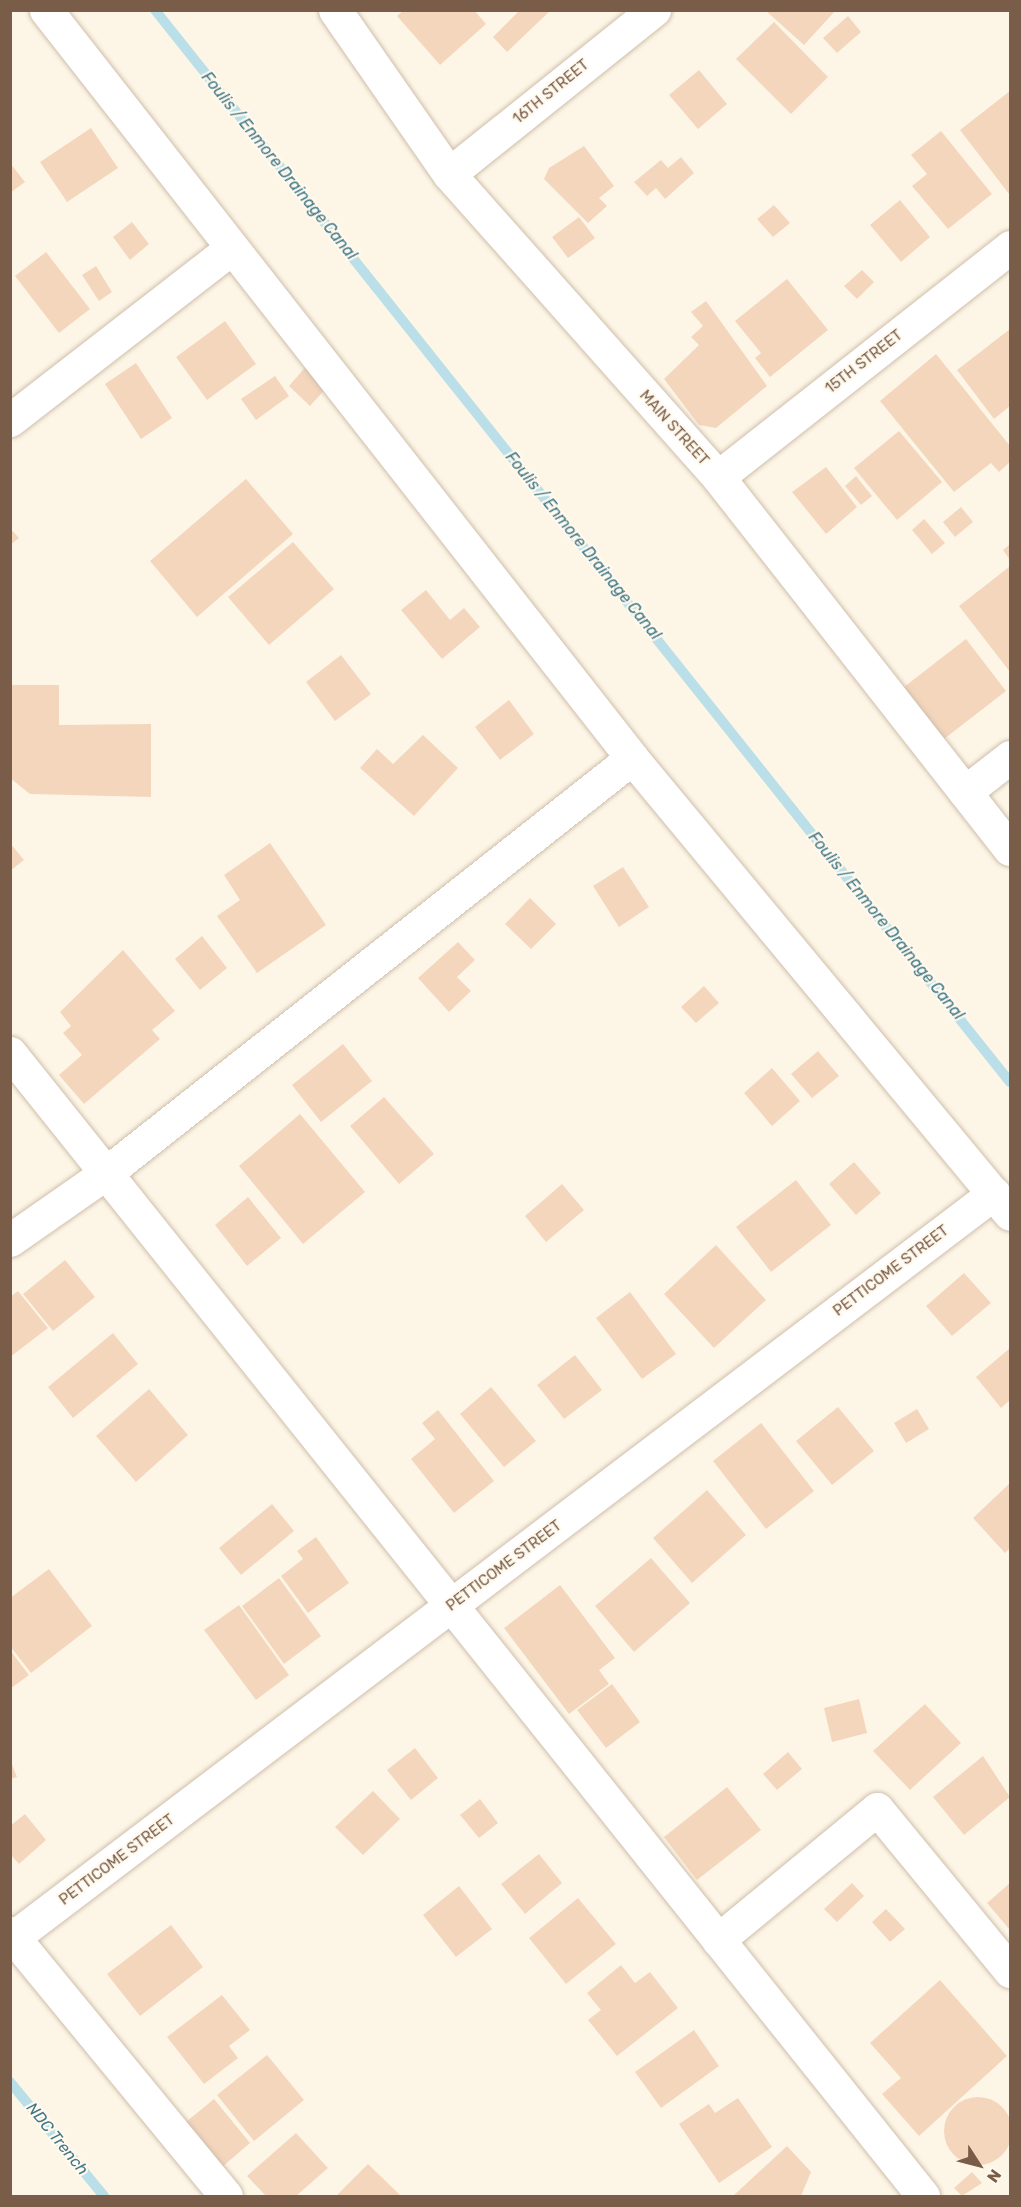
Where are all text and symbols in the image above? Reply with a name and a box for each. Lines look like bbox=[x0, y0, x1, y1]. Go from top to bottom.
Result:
street label: 16TH STREET bbox=[509, 56, 593, 128]
water label: Foulis / Enmore Drainage Canal bbox=[197, 68, 361, 264]
street label: 15TH STREET bbox=[822, 326, 906, 398]
street label: MAIN STREET bbox=[636, 387, 712, 469]
water label: Foulis / Enmore Drainage Canal bbox=[501, 448, 665, 644]
water label: Foulis / Enmore Drainage Canal bbox=[804, 828, 968, 1024]
street label: PETTICOME STREET bbox=[830, 1222, 952, 1320]
street label: PETTICOME STREET bbox=[443, 1517, 565, 1615]
street label: PETTICOME STREET bbox=[56, 1811, 178, 1909]
water label: NDC Trench bbox=[22, 2099, 92, 2179]
north arrow bbox=[949, 2135, 1009, 2195]
text: N bbox=[983, 2166, 1005, 2186]

